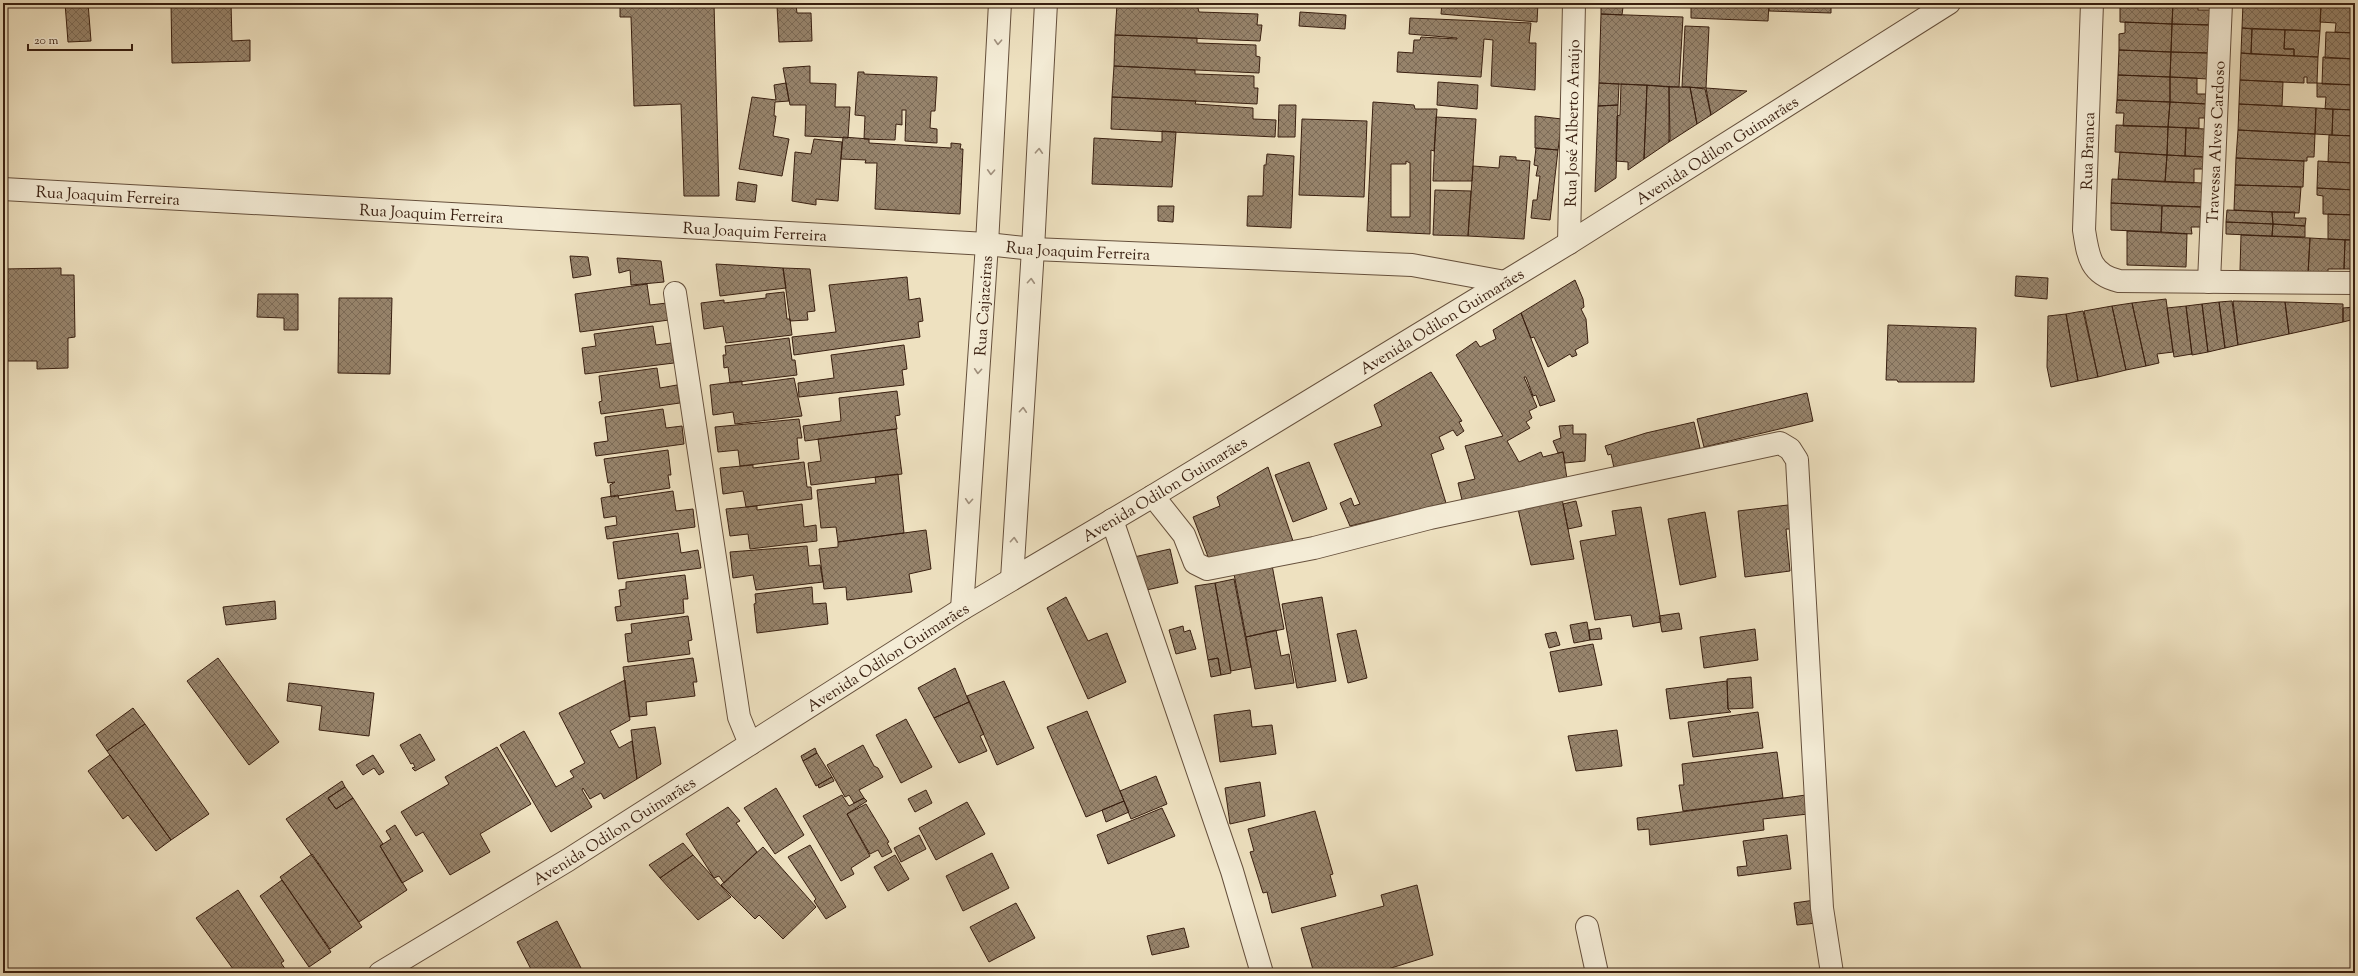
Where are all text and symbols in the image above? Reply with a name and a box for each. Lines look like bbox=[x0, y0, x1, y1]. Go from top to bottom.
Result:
scale bar bbox=[28, 26, 132, 52]
text: 20 m bbox=[34, 32, 59, 50]
one-way arrow bbox=[994, 39, 1002, 45]
street label: Rua José Alberto Araújo bbox=[1561, 39, 1587, 207]
street label: Travessa Alves Cardoso bbox=[2203, 60, 2233, 224]
street label: Avenida Odilon Guimarães bbox=[1632, 92, 1804, 212]
street label: Rua Branca bbox=[2077, 111, 2102, 191]
one-way arrow bbox=[1034, 148, 1043, 154]
one-way arrow bbox=[987, 169, 996, 175]
street label: Rua Joaquim Ferreira bbox=[35, 182, 181, 213]
street label: Rua Joaquim Ferreira bbox=[359, 200, 504, 231]
street label: Rua Joaquim Ferreira bbox=[682, 218, 828, 249]
street label: Rua Joaquim Ferreira bbox=[1005, 237, 1151, 268]
street label: Rua Cajazeiras bbox=[970, 255, 1000, 357]
street label: Avenida Odilon Guimarães bbox=[1356, 264, 1529, 382]
one-way arrow bbox=[1027, 278, 1036, 284]
one-way arrow bbox=[974, 368, 983, 374]
one-way arrow bbox=[1018, 407, 1027, 413]
street label: Avenida Odilon Guimarães bbox=[1079, 432, 1252, 549]
one-way arrow bbox=[965, 498, 974, 504]
one-way arrow bbox=[1010, 537, 1019, 543]
street label: Avenida Odilon Guimarães bbox=[803, 598, 974, 719]
street label: Avenida Odilon Guimarães bbox=[529, 772, 701, 892]

